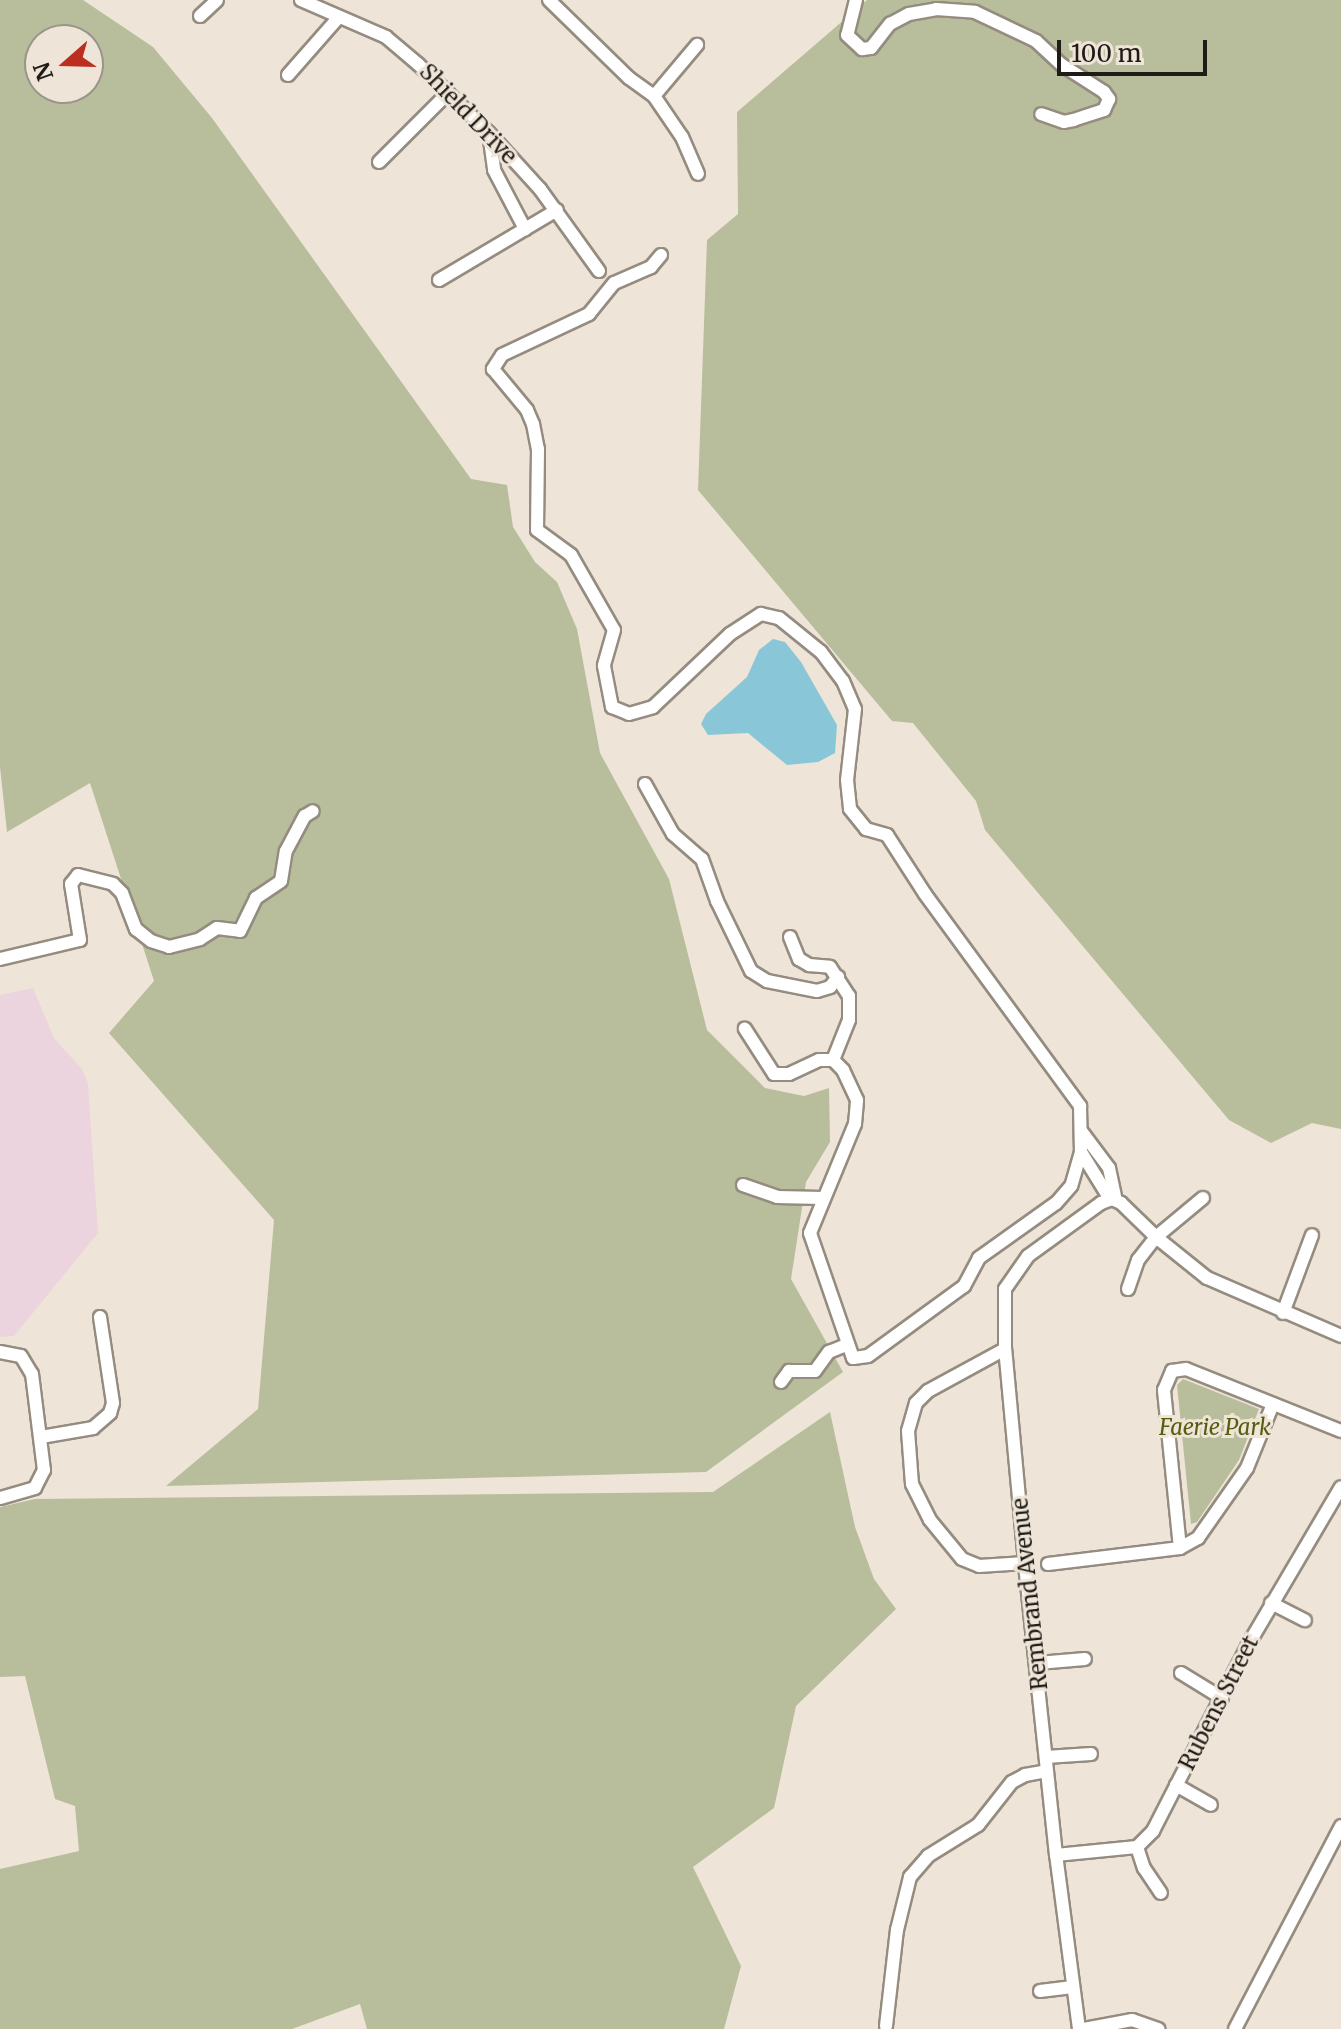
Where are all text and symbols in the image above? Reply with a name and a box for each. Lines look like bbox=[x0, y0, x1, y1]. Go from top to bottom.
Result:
north arrow bbox=[24, 24, 104, 104]
scale bar bbox=[1061, 24, 1211, 74]
text: 100 m bbox=[1071, 38, 1141, 69]
text: N bbox=[27, 59, 59, 84]
street label: Shield Drive bbox=[414, 59, 522, 169]
park label: Faerie Park bbox=[1159, 1415, 1271, 1441]
street label: Rembrand Avenue bbox=[1007, 1497, 1053, 1691]
street label: Rubens Street bbox=[1174, 1631, 1264, 1775]

